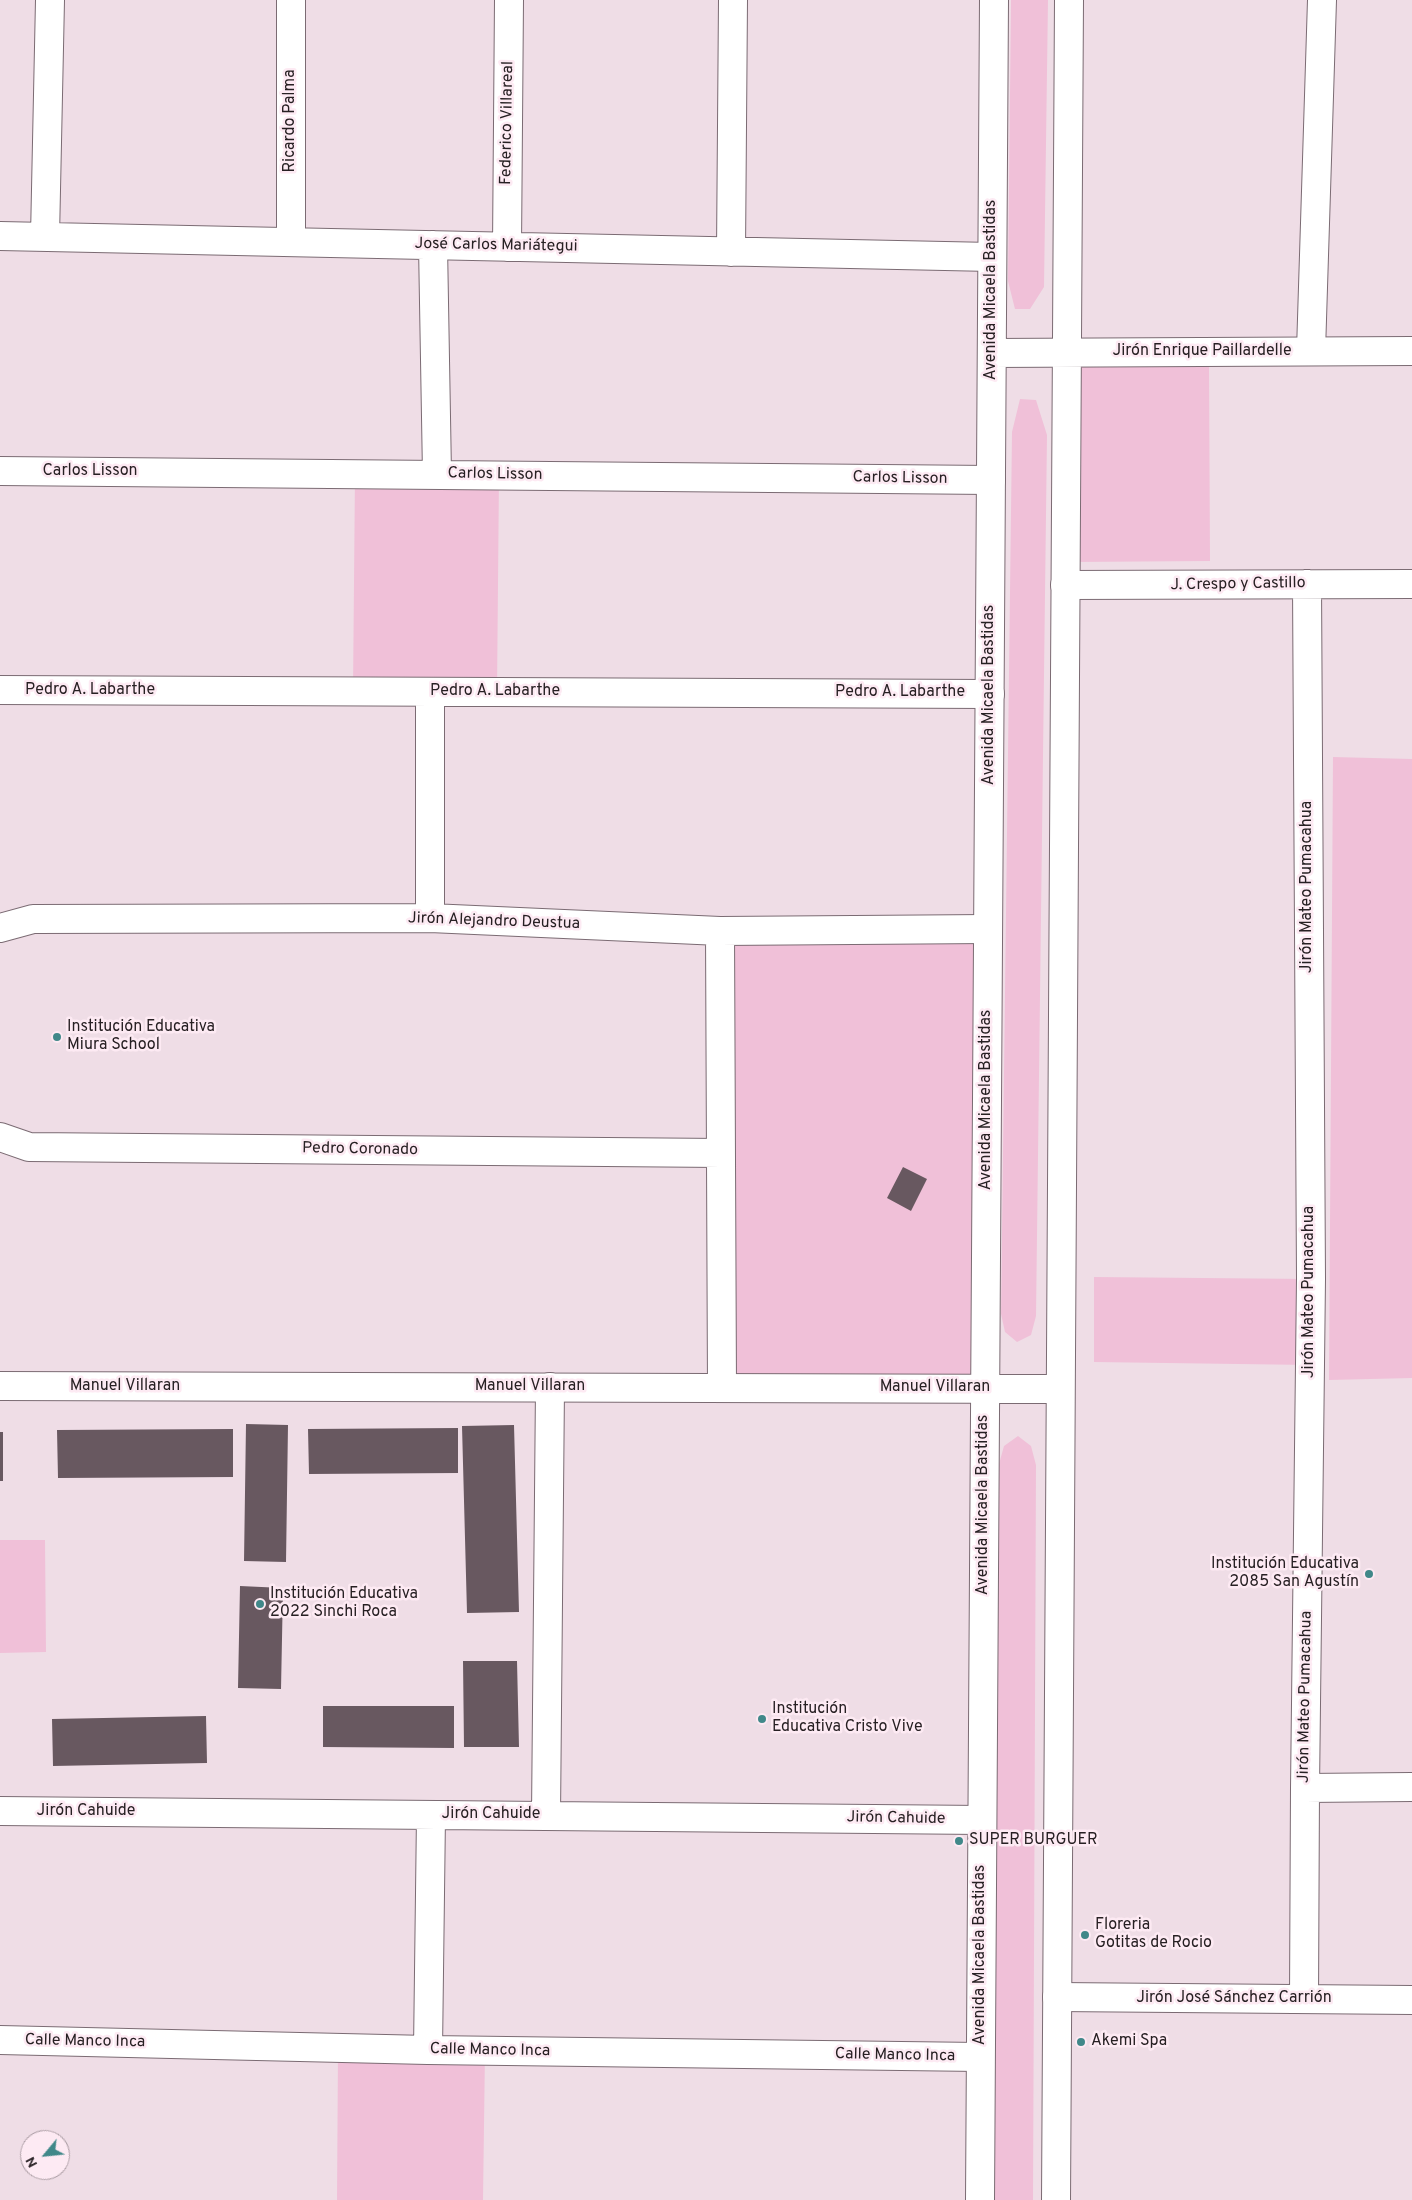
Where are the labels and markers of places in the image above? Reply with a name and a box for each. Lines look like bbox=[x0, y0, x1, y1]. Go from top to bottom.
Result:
place label: Institución Educativa Miura School bbox=[67, 1018, 215, 1056]
marker: Institución Educativa Miura School bbox=[51, 1031, 63, 1043]
place label: Institución Educativa 2085 San Agustín bbox=[1211, 1555, 1359, 1593]
marker: Institución Educativa 2085 San Agustín bbox=[1363, 1568, 1375, 1580]
place label: Institución Educativa 2022 Sinchi Roca bbox=[270, 1585, 418, 1623]
marker: Institución Educativa 2022 Sinchi Roca bbox=[254, 1598, 266, 1610]
place label: Institución Educativa Cristo Vive bbox=[772, 1700, 922, 1738]
marker: Institución Educativa Cristo Vive bbox=[756, 1713, 768, 1725]
place label: SUPER BURGUER bbox=[969, 1831, 1098, 1851]
marker: SUPER BURGUER bbox=[953, 1835, 965, 1847]
place label: Floreria Gotitas de Rocio bbox=[1095, 1916, 1212, 1954]
marker: Floreria Gotitas de Rocio bbox=[1079, 1929, 1091, 1941]
place label: Akemi Spa bbox=[1091, 2032, 1167, 2052]
marker: Akemi Spa bbox=[1075, 2036, 1087, 2048]

